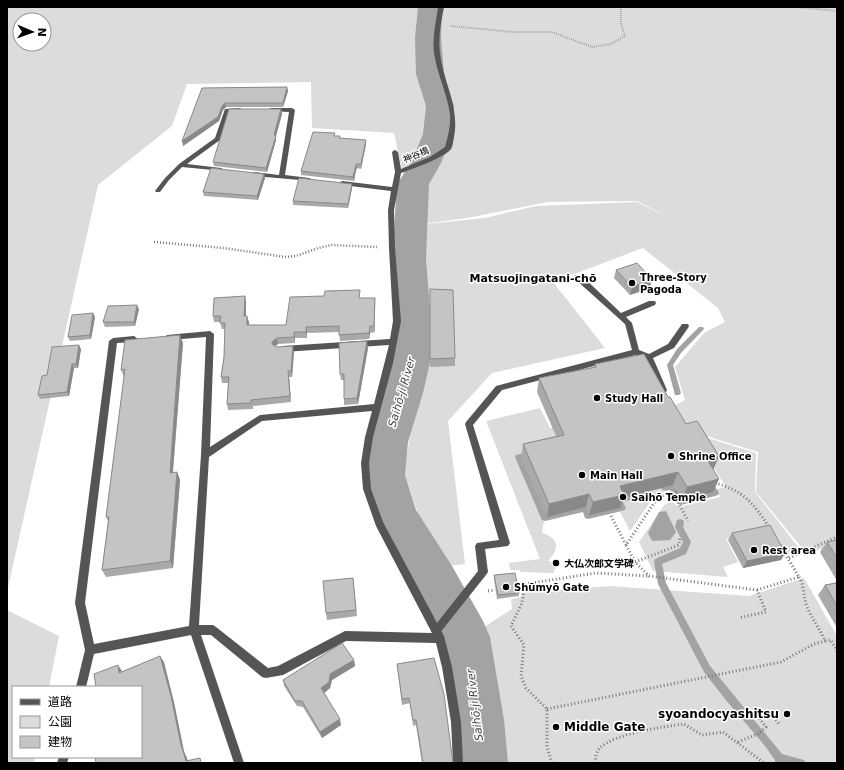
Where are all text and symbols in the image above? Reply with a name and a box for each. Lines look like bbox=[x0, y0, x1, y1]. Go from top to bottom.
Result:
north arrow bbox=[12, 12, 52, 52]
text: N bbox=[35, 27, 48, 37]
street label: 神谷橋 bbox=[402, 145, 430, 165]
district label: Matsuojingatani-chō bbox=[470, 272, 597, 285]
place label: Three-Story Pagoda bbox=[640, 272, 707, 295]
marker: Three-Story Pagoda bbox=[627, 278, 637, 288]
water label: Saihō-ji River bbox=[386, 354, 419, 429]
marker: Study Hall bbox=[592, 393, 602, 403]
place label: Study Hall bbox=[605, 393, 663, 404]
marker: Shrine Office bbox=[666, 451, 676, 461]
place label: Shrine Office bbox=[679, 451, 752, 462]
marker: Main Hall bbox=[577, 470, 587, 480]
place label: Main Hall bbox=[590, 470, 643, 481]
marker: Saihō Temple bbox=[618, 492, 628, 502]
place label: Saihō Temple bbox=[631, 492, 706, 503]
marker: Rest area bbox=[749, 545, 759, 555]
place label: Rest area bbox=[762, 545, 816, 556]
marker: 大仏次郎文学碑 bbox=[551, 558, 561, 568]
place label: 大仏次郎文学碑 bbox=[564, 558, 634, 569]
marker: Shūmyō Gate bbox=[501, 582, 511, 592]
place label: Shūmyō Gate bbox=[514, 582, 589, 593]
water label: Saihō-ji River bbox=[464, 667, 486, 742]
legend bbox=[12, 686, 142, 758]
text: 道路 bbox=[48, 695, 72, 709]
place label: syoandocyashitsu bbox=[658, 707, 779, 721]
marker: syoandocyashitsu bbox=[782, 709, 792, 719]
text: 公園 bbox=[48, 715, 72, 729]
place label: Middle Gate bbox=[564, 720, 646, 734]
marker: Middle Gate bbox=[551, 722, 561, 732]
text: 建物 bbox=[48, 735, 72, 749]

